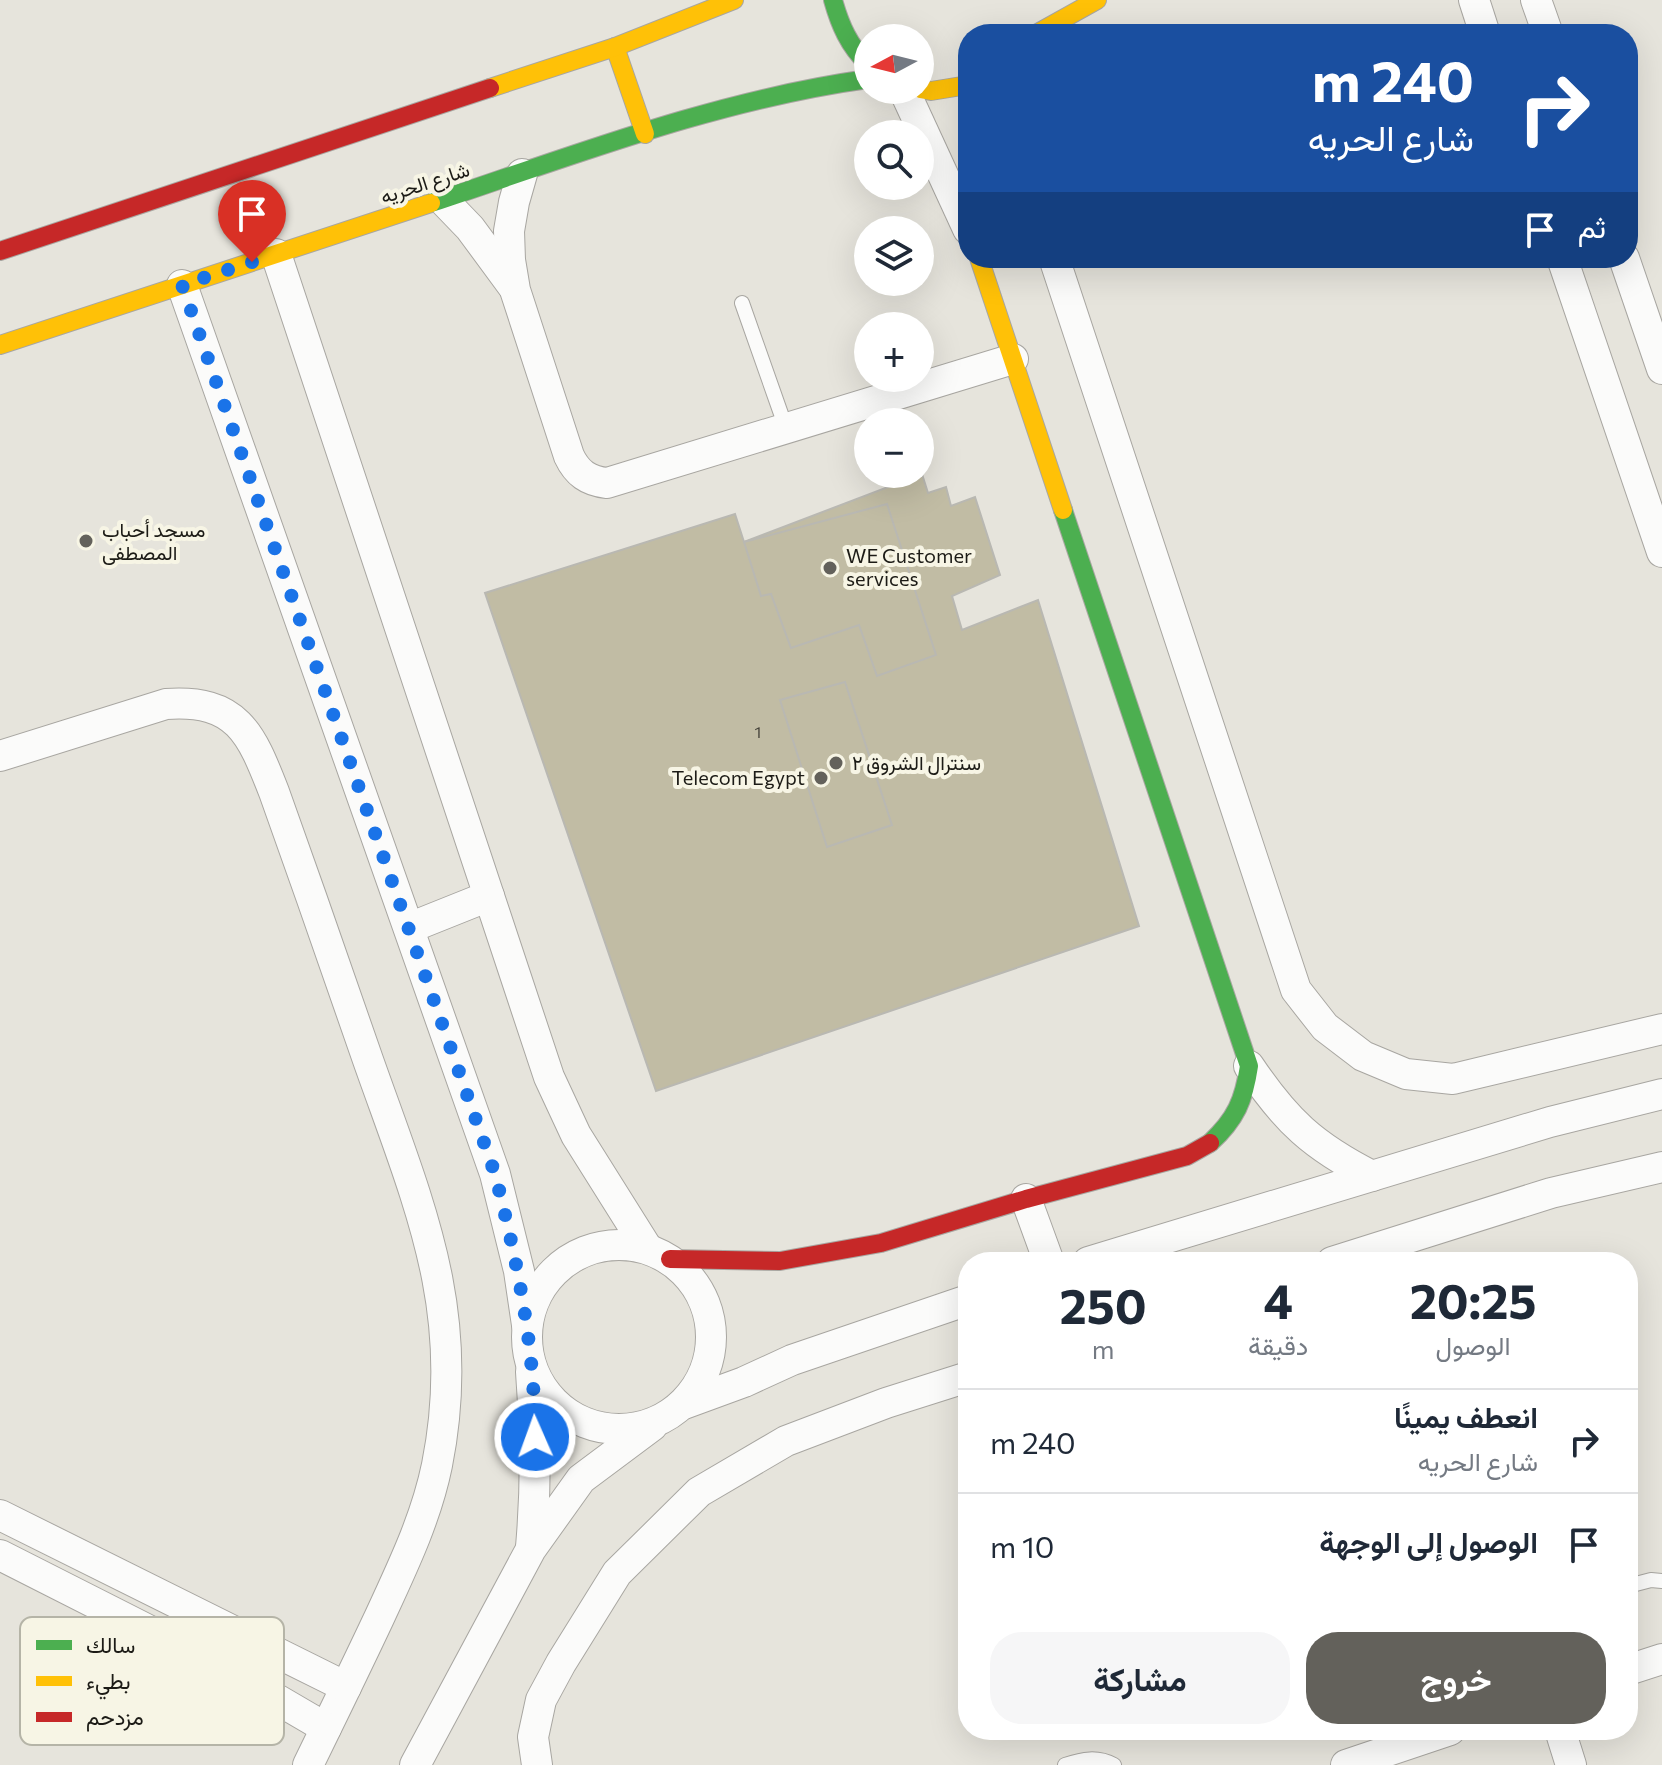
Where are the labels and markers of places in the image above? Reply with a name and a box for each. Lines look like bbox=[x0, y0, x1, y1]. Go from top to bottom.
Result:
pin bbox=[218, 180, 286, 262]
place label: مسجد أحباب المصطفى bbox=[102, 517, 205, 565]
marker: مسجد أحباب المصطفى bbox=[77, 532, 95, 550]
place label: WE Customer services bbox=[846, 543, 972, 590]
marker: WE Customer services bbox=[821, 559, 839, 577]
place label: سنترال الشروق ٢ bbox=[852, 750, 981, 776]
marker: سنترال الشروق ٢ bbox=[827, 754, 845, 772]
place label: Telecom Egypt bbox=[671, 765, 805, 789]
marker: Telecom Egypt bbox=[812, 769, 830, 787]

